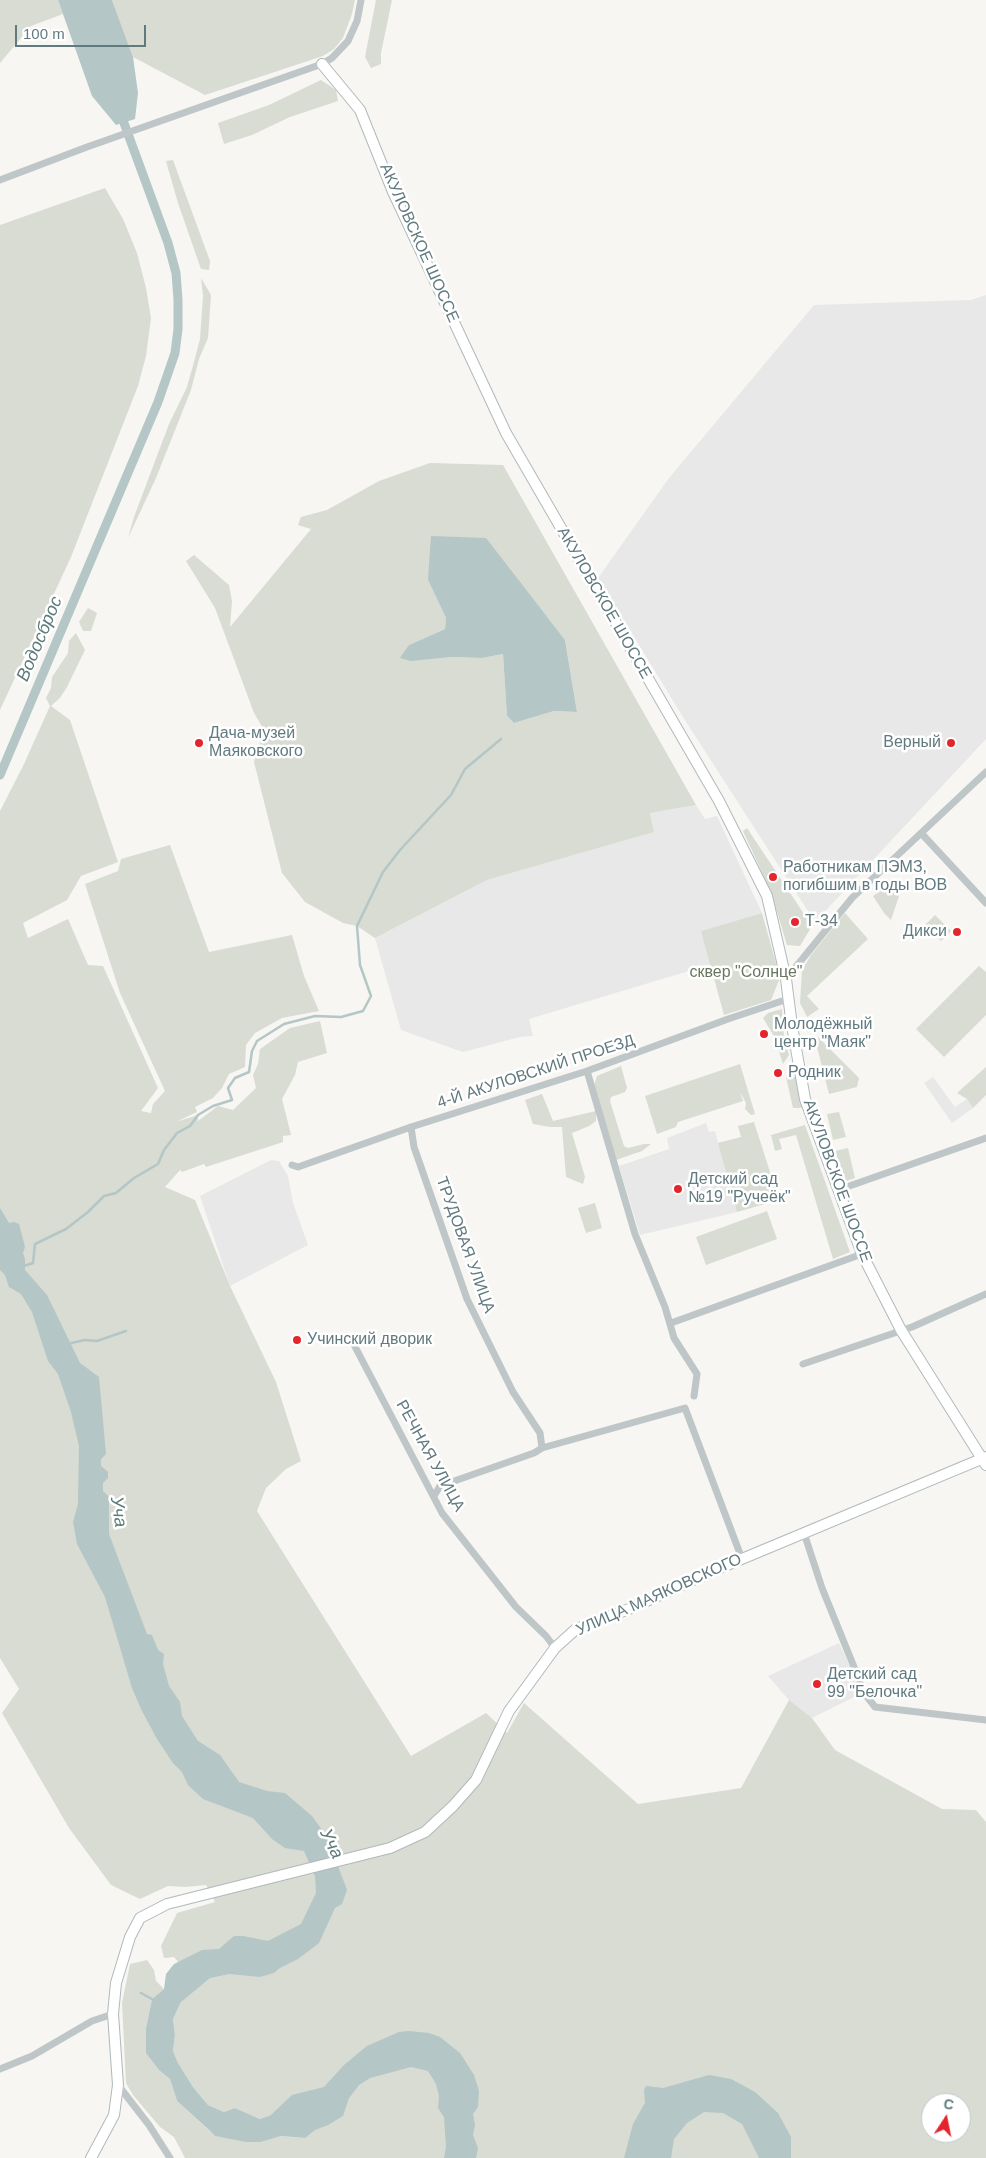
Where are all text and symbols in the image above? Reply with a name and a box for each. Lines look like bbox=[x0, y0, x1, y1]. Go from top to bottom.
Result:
scale bar bbox=[18, 15, 149, 47]
text: 100 m bbox=[23, 25, 65, 42]
street label: АКУЛОВСКОЕ ШОССЕ bbox=[375, 161, 463, 325]
street label: АКУЛОВСКОЕ ШОССЕ bbox=[553, 524, 655, 682]
water label: Водосброс bbox=[12, 593, 68, 685]
place label: Дача-музей Маяковского bbox=[209, 724, 303, 762]
place label: Верный bbox=[883, 733, 941, 753]
marker: Дача-музей Маяковского bbox=[193, 737, 205, 749]
marker: Верный bbox=[945, 737, 957, 749]
place label: Работникам ПЭМЗ, погибшим в годы ВОВ bbox=[783, 858, 947, 896]
marker: Работникам ПЭМЗ, погибшим в годы ВОВ bbox=[767, 871, 779, 883]
place label: Т-34 bbox=[805, 912, 838, 932]
marker: Т-34 bbox=[789, 916, 801, 928]
place label: Дикси bbox=[903, 922, 947, 942]
marker: Дикси bbox=[951, 926, 963, 938]
park label: сквер "Солнце" bbox=[689, 963, 803, 983]
place label: Молодёжный центр "Маяк" bbox=[774, 1015, 872, 1053]
marker: Молодёжный центр "Маяк" bbox=[758, 1028, 770, 1040]
street label: 4-Й АКУЛОВСКИЙ ПРОЕЗД bbox=[435, 1031, 637, 1113]
place label: Родник bbox=[788, 1063, 841, 1083]
marker: Родник bbox=[772, 1067, 784, 1079]
street label: АКУЛОВСКОЕ ШОССЕ bbox=[799, 1097, 875, 1265]
place label: Детский сад №19 "Ручеёк" bbox=[688, 1170, 791, 1208]
street label: ТРУДОВАЯ УЛИЦА bbox=[431, 1174, 499, 1316]
marker: Детский сад №19 "Ручеёк" bbox=[672, 1183, 684, 1195]
place label: Учинский дворик bbox=[307, 1330, 432, 1350]
marker: Учинский дворик bbox=[291, 1334, 303, 1346]
street label: РЕЧНАЯ УЛИЦА bbox=[391, 1397, 469, 1515]
water label: Уча bbox=[105, 1495, 131, 1529]
street label: УЛИЦА МАЯКОВСКОГО bbox=[573, 1550, 745, 1640]
place label: Детский сад 99 "Белочка" bbox=[827, 1665, 922, 1703]
marker: Детский сад 99 "Белочка" bbox=[811, 1678, 823, 1690]
water label: Уча bbox=[315, 1825, 347, 1863]
north arrow bbox=[921, 2093, 971, 2143]
text: С bbox=[942, 2095, 955, 2113]

